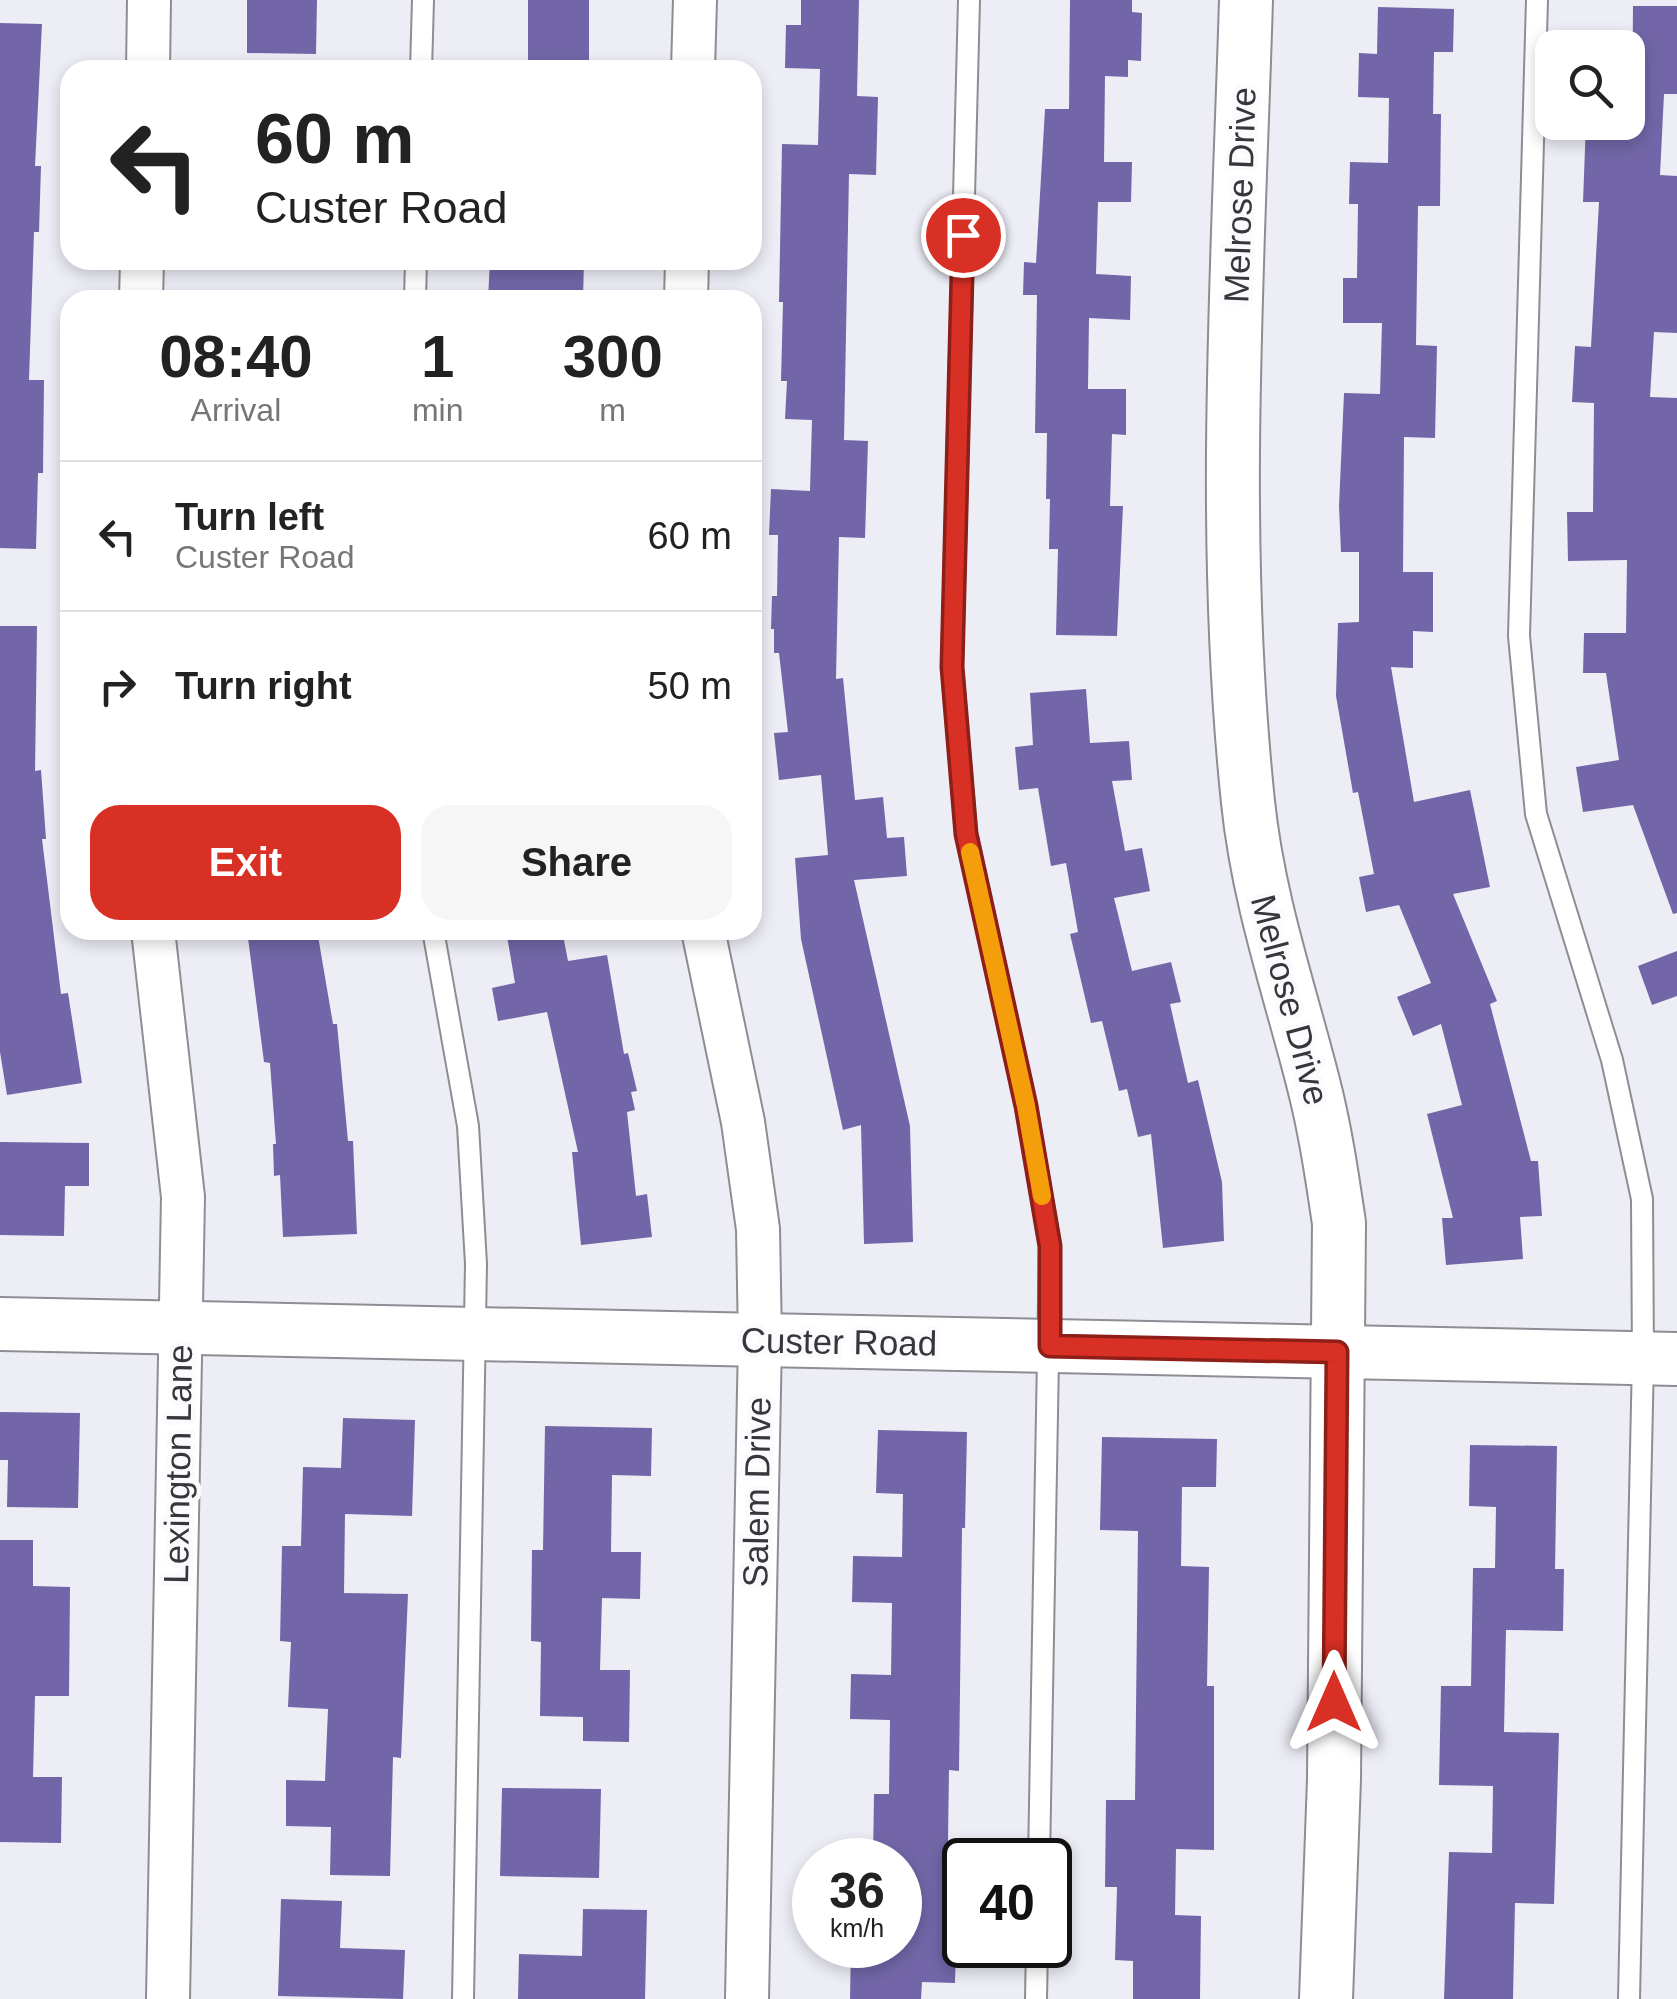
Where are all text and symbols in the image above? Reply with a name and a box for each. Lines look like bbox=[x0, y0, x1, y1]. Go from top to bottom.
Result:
map controls bbox=[1535, 30, 1645, 140]
button: search bbox=[1535, 30, 1645, 140]
street label: Melrose Drive bbox=[1216, 86, 1263, 304]
icon: left bbox=[90, 100, 220, 230]
text: 60 m bbox=[255, 100, 415, 178]
text: Custer Road bbox=[255, 182, 508, 233]
pin bbox=[921, 193, 1006, 278]
icon: arrive bbox=[936, 208, 991, 263]
text: 08:40 bbox=[159, 323, 313, 390]
text: 1 bbox=[421, 323, 454, 390]
text: 300 bbox=[563, 323, 663, 390]
text: Arrival bbox=[191, 392, 281, 428]
text: min bbox=[412, 392, 463, 428]
text: m bbox=[599, 392, 626, 428]
text: Turn left bbox=[175, 496, 324, 538]
icon: left bbox=[90, 509, 145, 564]
text: 60 m bbox=[648, 515, 732, 557]
text: Custer Road bbox=[175, 539, 355, 575]
icon: right bbox=[90, 659, 145, 714]
text: Turn right bbox=[175, 665, 352, 707]
text: 50 m bbox=[648, 665, 732, 707]
button: Exit bbox=[90, 805, 401, 920]
button: Share bbox=[421, 805, 732, 920]
street label: Melrose Drive bbox=[1244, 891, 1337, 1109]
street label: Custer Road bbox=[740, 1320, 938, 1363]
street label: Lexington Lane bbox=[156, 1344, 199, 1584]
street label: Salem Drive bbox=[735, 1396, 778, 1588]
position arrow bbox=[1282, 1650, 1386, 1754]
speed limit sign: 40 bbox=[942, 1838, 1072, 1968]
text: 36 bbox=[829, 1863, 885, 1919]
text: km/h bbox=[830, 1914, 884, 1942]

